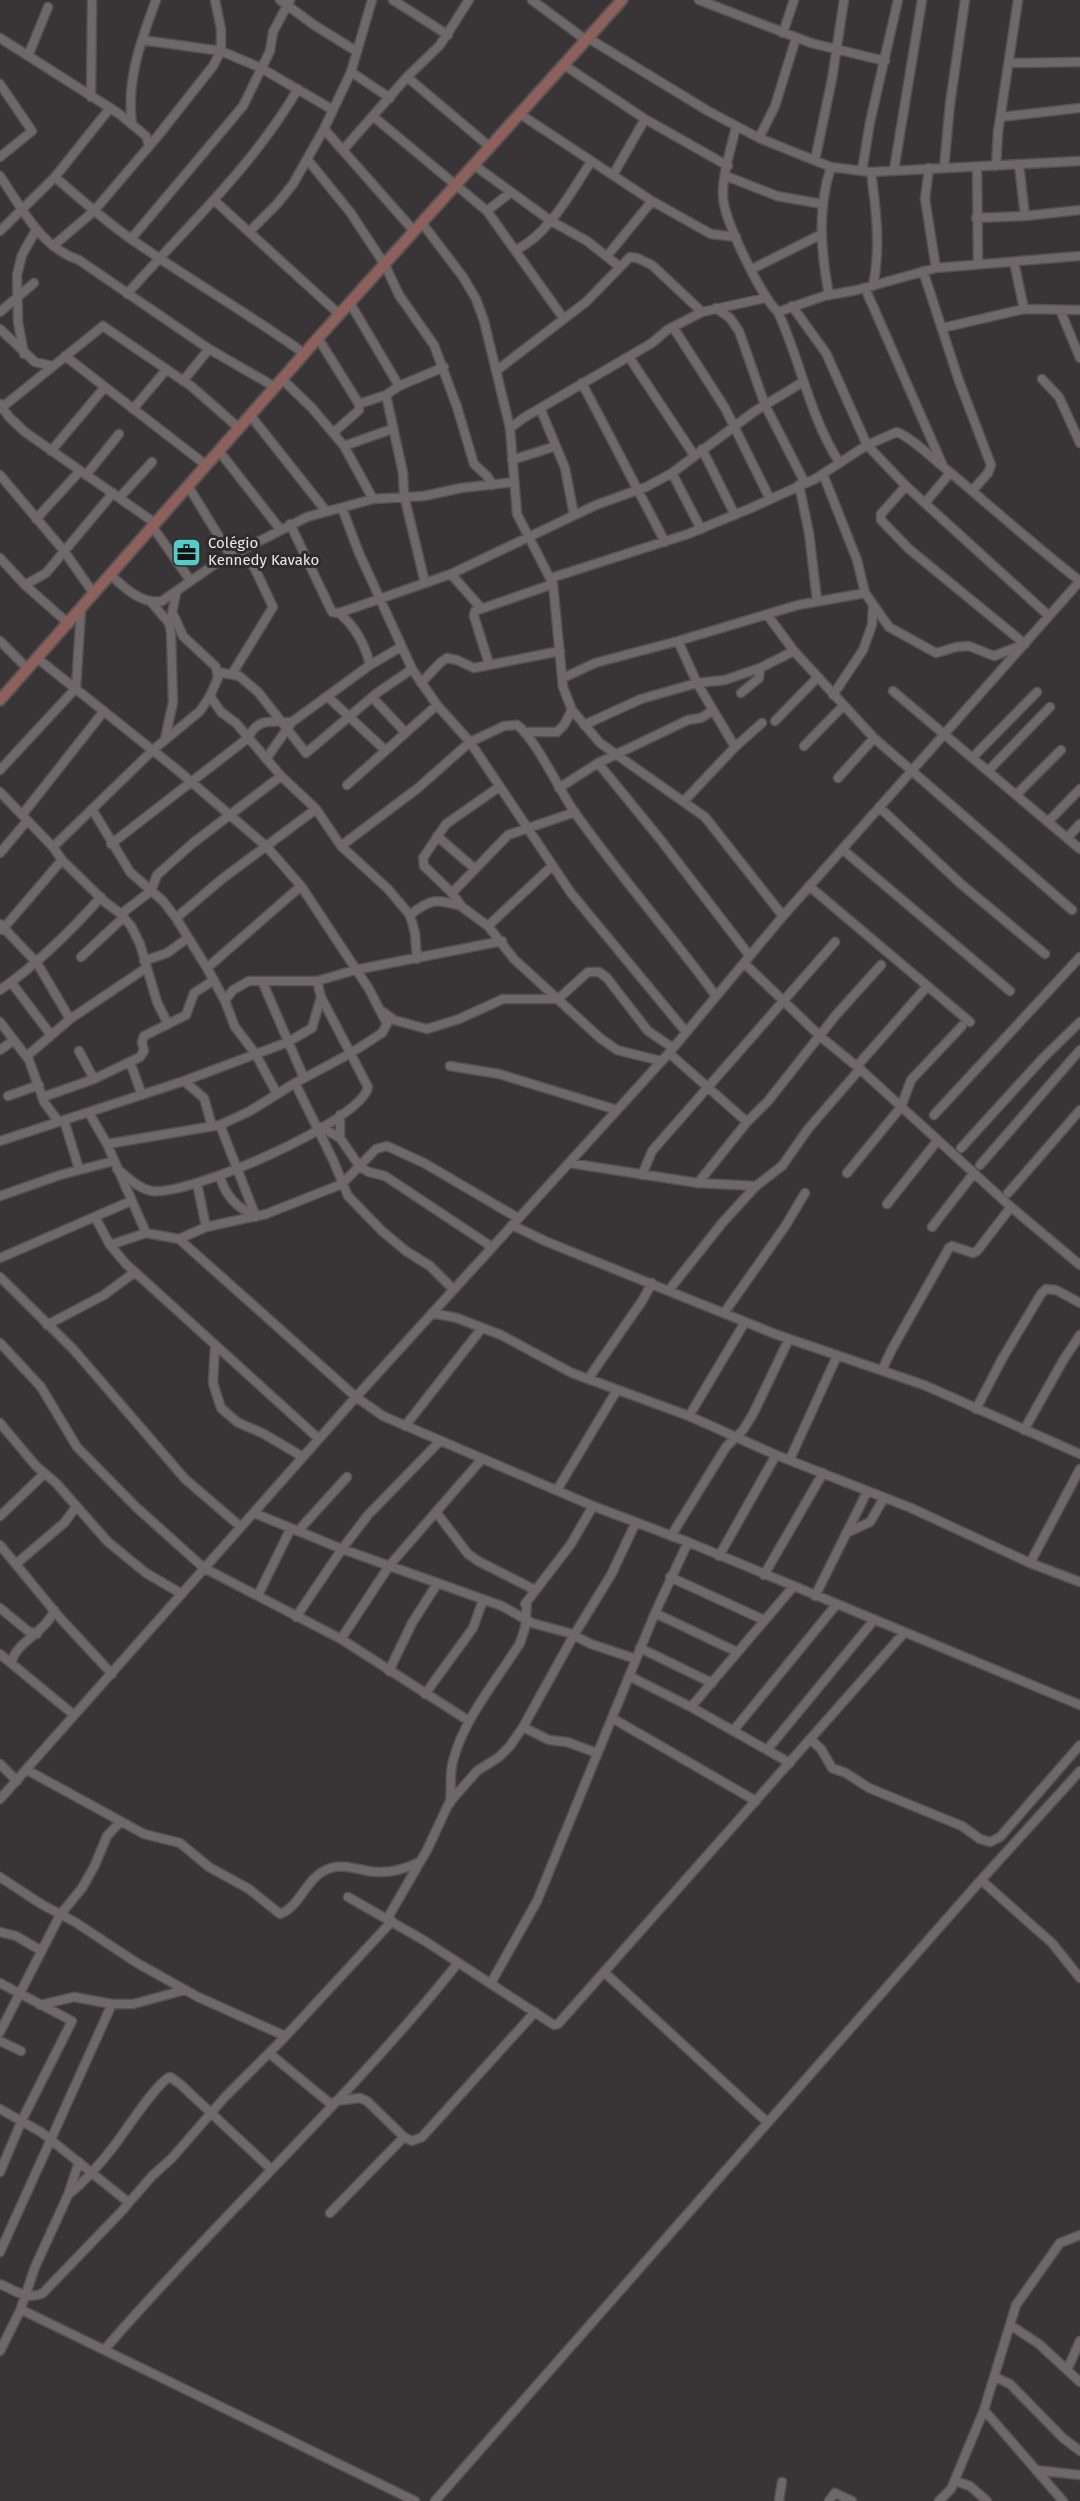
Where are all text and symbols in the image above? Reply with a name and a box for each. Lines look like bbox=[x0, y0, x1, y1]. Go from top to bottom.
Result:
place label: Colégio Kennedy Kavako bbox=[208, 534, 319, 569]
office icon: Colégio Kennedy Kavako bbox=[171, 536, 203, 568]

